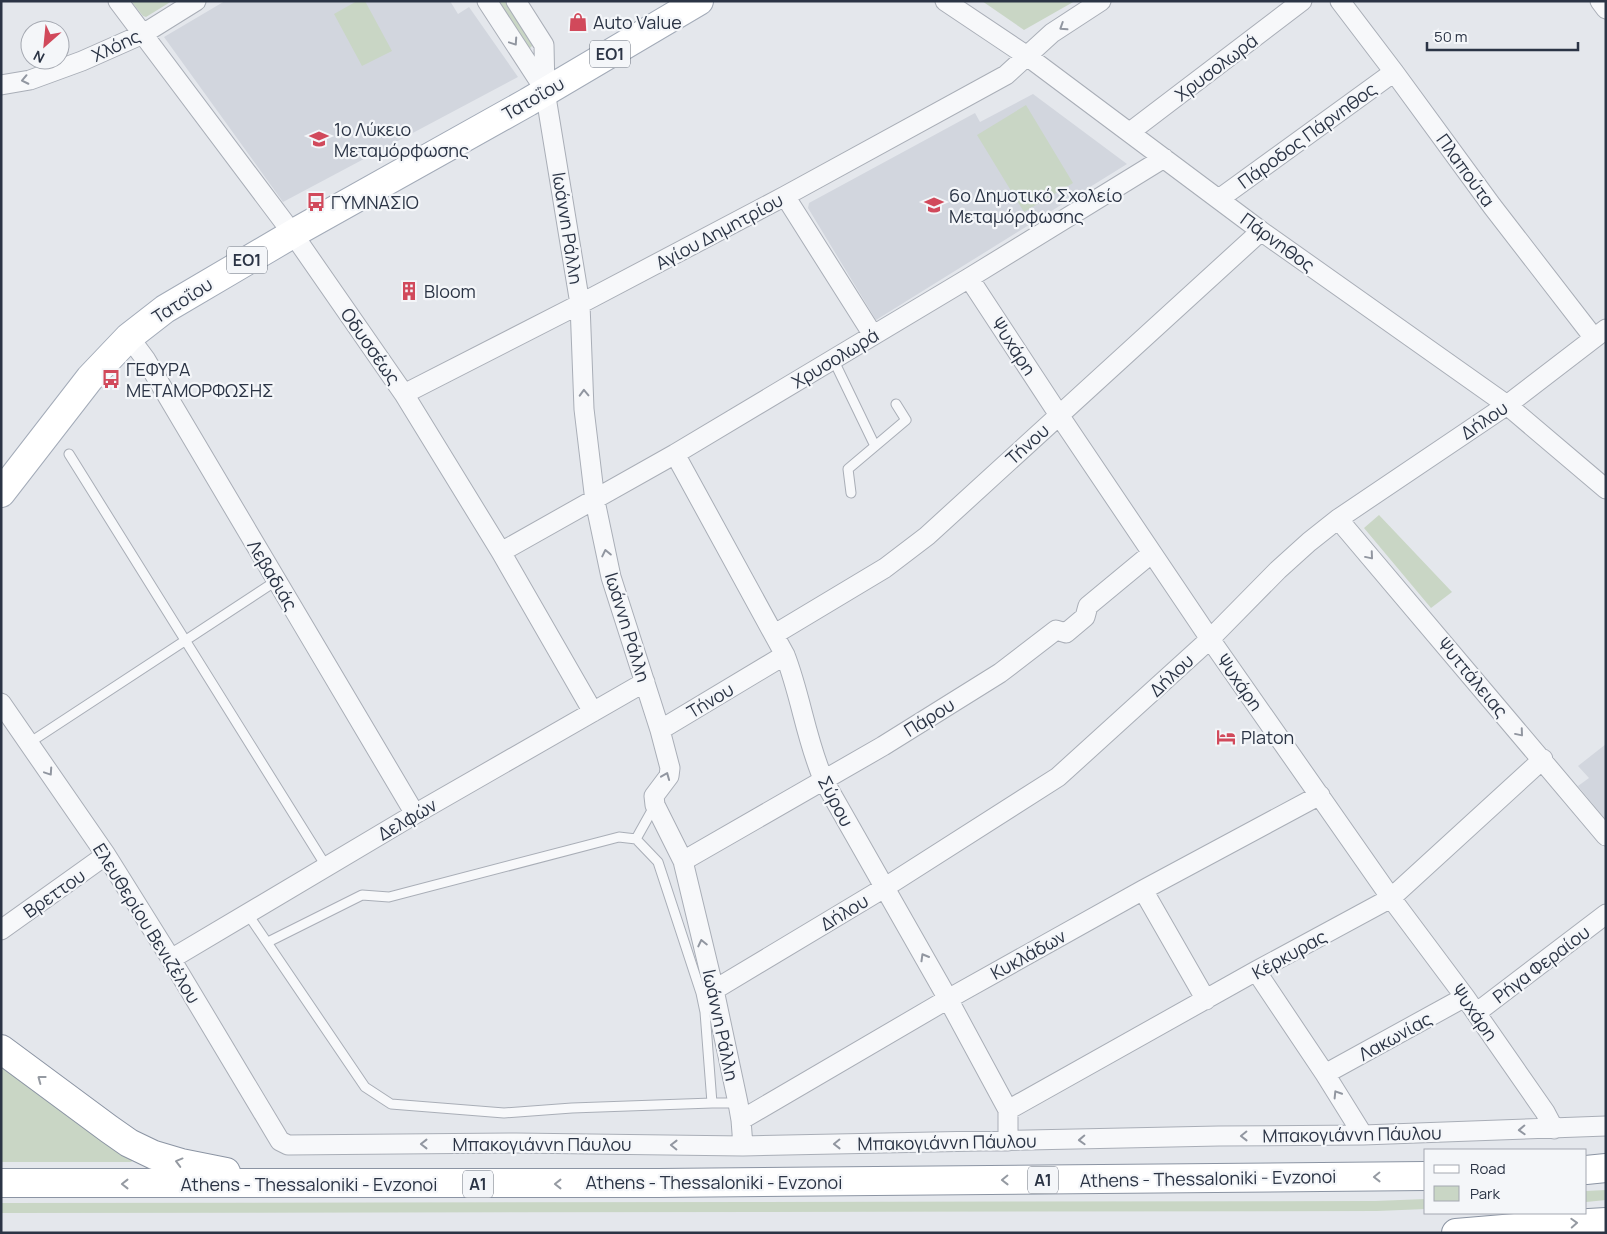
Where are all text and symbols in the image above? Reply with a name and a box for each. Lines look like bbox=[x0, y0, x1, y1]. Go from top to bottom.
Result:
place label: Auto Value bbox=[593, 10, 682, 34]
shop icon: Auto Value bbox=[567, 11, 589, 33]
north arrow bbox=[20, 20, 70, 70]
one-way arrow bbox=[1059, 20, 1068, 30]
scale bar bbox=[1427, 20, 1578, 52]
street label: Χλόης bbox=[88, 23, 144, 67]
text: 50 m bbox=[1434, 26, 1468, 47]
street label: Χρυσολωρά bbox=[1170, 28, 1262, 106]
one-way arrow bbox=[508, 36, 517, 45]
road number: ΕΟ1 bbox=[590, 41, 630, 68]
text: N bbox=[30, 46, 48, 68]
street label: Τατοΐου bbox=[498, 71, 568, 125]
one-way arrow bbox=[21, 75, 30, 85]
street label: Πάροδος Πάρνηθος bbox=[1233, 77, 1381, 193]
place label: 1ο Λύκειο Μεταμόρφωσης bbox=[334, 117, 469, 162]
school or university icon: 1ο Λύκειο Μεταμόρφωσης bbox=[308, 128, 330, 150]
street label: Πλαπούτα bbox=[1431, 129, 1501, 211]
street label: Ιωάννη Ράλλη bbox=[547, 170, 589, 286]
place label: 6ο Δημοτικό Σχολείο Μεταμόρφωσης bbox=[949, 183, 1122, 228]
street label: Αγίου Δημητρίου bbox=[651, 187, 787, 275]
place label: ΓΥΜΝΑΣΙΟ bbox=[331, 190, 419, 214]
bus stop icon: ΓΥΜΝΑΣΙΟ bbox=[305, 191, 327, 213]
school or university icon: 6ο Δημοτικό Σχολείο Μεταμόρφωσης bbox=[923, 194, 945, 216]
street label: Πάρνηθος bbox=[1236, 207, 1320, 277]
road number: ΕΟ1 bbox=[227, 246, 267, 274]
street label: Τατοΐου bbox=[147, 272, 217, 328]
place label: Bloom bbox=[424, 279, 476, 303]
building icon: Bloom bbox=[398, 280, 420, 302]
street label: Οδυσσέως bbox=[336, 303, 406, 389]
street label: Ψυχάρη bbox=[986, 312, 1042, 380]
street label: Χρυσολωρά bbox=[787, 323, 883, 393]
place label: ΓΕΦΥΡΑ ΜΕΤΑΜΟΡΦΩΣΗΣ bbox=[126, 357, 274, 402]
bus stop icon: ΓΕΦΥΡΑ ΜΕΤΑΜΟΡΦΩΣΗΣ bbox=[100, 368, 122, 390]
one-way arrow bbox=[578, 388, 589, 396]
street label: Δήλου bbox=[1456, 395, 1512, 445]
street label: Τήνου bbox=[1000, 418, 1054, 470]
street label: Λεβαδιάς bbox=[242, 535, 304, 615]
one-way arrow bbox=[601, 549, 612, 558]
one-way arrow bbox=[1364, 550, 1373, 559]
street label: Ιωάννη Ράλλη bbox=[600, 569, 656, 685]
street label: Ψυττάλειας bbox=[1432, 632, 1514, 722]
street label: Δήλου bbox=[1144, 648, 1198, 702]
street label: Ψυχάρη bbox=[1212, 649, 1268, 715]
street label: Τήνου bbox=[682, 677, 738, 723]
street label: Πάρου bbox=[899, 692, 959, 742]
place label: Platon bbox=[1241, 725, 1294, 749]
hotel icon: Platon bbox=[1215, 726, 1237, 748]
one-way arrow bbox=[1515, 727, 1523, 736]
one-way arrow bbox=[43, 766, 52, 775]
one-way arrow bbox=[660, 772, 670, 781]
street label: Σύρου bbox=[813, 772, 859, 830]
street label: Δελφών bbox=[373, 792, 441, 846]
street label: Ελευθερίου Βενιζέλου bbox=[88, 838, 206, 1008]
street label: Βρεττου bbox=[18, 863, 90, 923]
street label: Δήλου bbox=[815, 888, 873, 936]
street label: Ρήγα Φεραίου bbox=[1488, 920, 1594, 1008]
street label: Κυκλάδων bbox=[986, 923, 1070, 985]
street label: Κέρκυρας bbox=[1247, 924, 1331, 984]
one-way arrow bbox=[697, 938, 708, 947]
one-way arrow bbox=[920, 953, 930, 962]
street label: Ιωάννη Ράλλη bbox=[697, 967, 745, 1083]
street label: Ψυχάρη bbox=[1447, 979, 1503, 1045]
street label: Λακωνίας bbox=[1354, 1006, 1436, 1066]
one-way arrow bbox=[37, 1076, 47, 1085]
one-way arrow bbox=[1334, 1090, 1343, 1100]
street label: Μπακογιάννη Πάυλου bbox=[1262, 1120, 1442, 1148]
one-way arrow bbox=[1518, 1125, 1526, 1136]
street label: Μπακογιάννη Πάυλου bbox=[857, 1128, 1037, 1156]
one-way arrow bbox=[1240, 1131, 1248, 1141]
street label: Μπακογιάννη Πάυλου bbox=[452, 1132, 632, 1156]
one-way arrow bbox=[1077, 1134, 1085, 1145]
one-way arrow bbox=[420, 1139, 428, 1149]
one-way arrow bbox=[833, 1139, 840, 1149]
one-way arrow bbox=[670, 1140, 678, 1150]
legend bbox=[1424, 1149, 1587, 1214]
one-way arrow bbox=[176, 1158, 184, 1168]
text: Road bbox=[1470, 1158, 1506, 1179]
street label: Athens - Thessaloniki - Evzonoi bbox=[1079, 1164, 1337, 1192]
road number: Α1 bbox=[1028, 1166, 1058, 1194]
road number: Α1 bbox=[463, 1170, 493, 1198]
street label: Athens - Thessaloniki - Evzonoi bbox=[586, 1170, 842, 1194]
one-way arrow bbox=[1373, 1171, 1381, 1182]
street label: Athens - Thessaloniki - Evzonoi bbox=[181, 1172, 437, 1196]
one-way arrow bbox=[1000, 1175, 1008, 1185]
one-way arrow bbox=[554, 1178, 562, 1189]
one-way arrow bbox=[121, 1179, 128, 1189]
text: Park bbox=[1470, 1183, 1500, 1204]
one-way arrow bbox=[1571, 1218, 1579, 1229]

